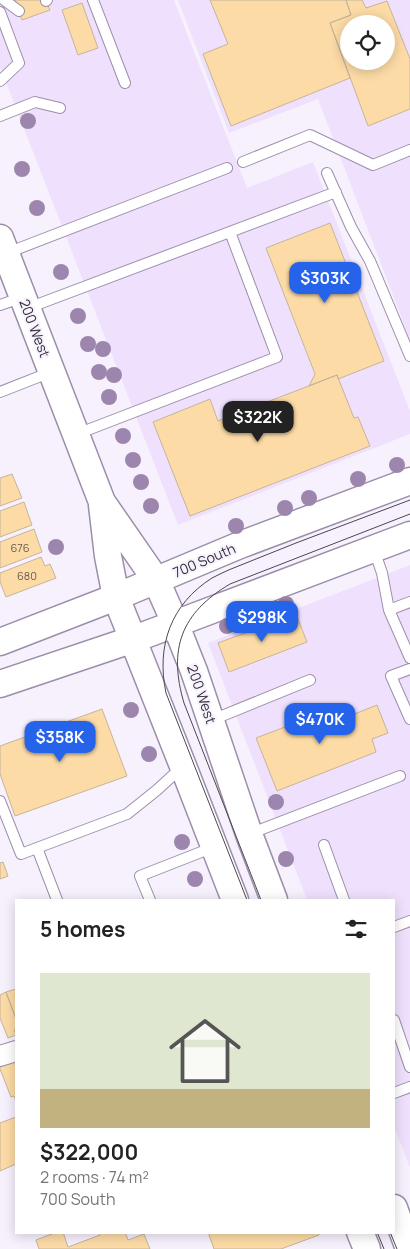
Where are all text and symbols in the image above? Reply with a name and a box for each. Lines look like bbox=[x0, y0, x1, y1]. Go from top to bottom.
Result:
map controls bbox=[340, 15, 395, 70]
button: locate bbox=[340, 15, 395, 70]
pin: $303K bbox=[290, 262, 360, 304]
text: $303K bbox=[300, 267, 350, 289]
street label: 200 West bbox=[15, 296, 55, 360]
pin: $322K bbox=[223, 400, 293, 443]
text: $322K bbox=[234, 406, 282, 428]
street label: 700 South bbox=[170, 538, 238, 582]
house number: 676 bbox=[10, 540, 30, 555]
house number: 680 bbox=[17, 568, 37, 583]
pin: $298K bbox=[227, 600, 297, 643]
text: $298K bbox=[237, 606, 287, 628]
street label: 200 West bbox=[183, 662, 221, 726]
pin: $470K bbox=[285, 702, 355, 745]
text: $470K bbox=[295, 708, 345, 730]
pin: $358K bbox=[25, 720, 95, 763]
text: $358K bbox=[36, 726, 84, 748]
text: 5 homes bbox=[40, 915, 125, 943]
icon: filters bbox=[342, 915, 370, 943]
icon: home bbox=[160, 1006, 250, 1096]
text: $322,000 bbox=[40, 1138, 138, 1166]
text: 2 rooms · 74 m² bbox=[40, 1166, 149, 1188]
text: 700 South bbox=[40, 1188, 116, 1210]

